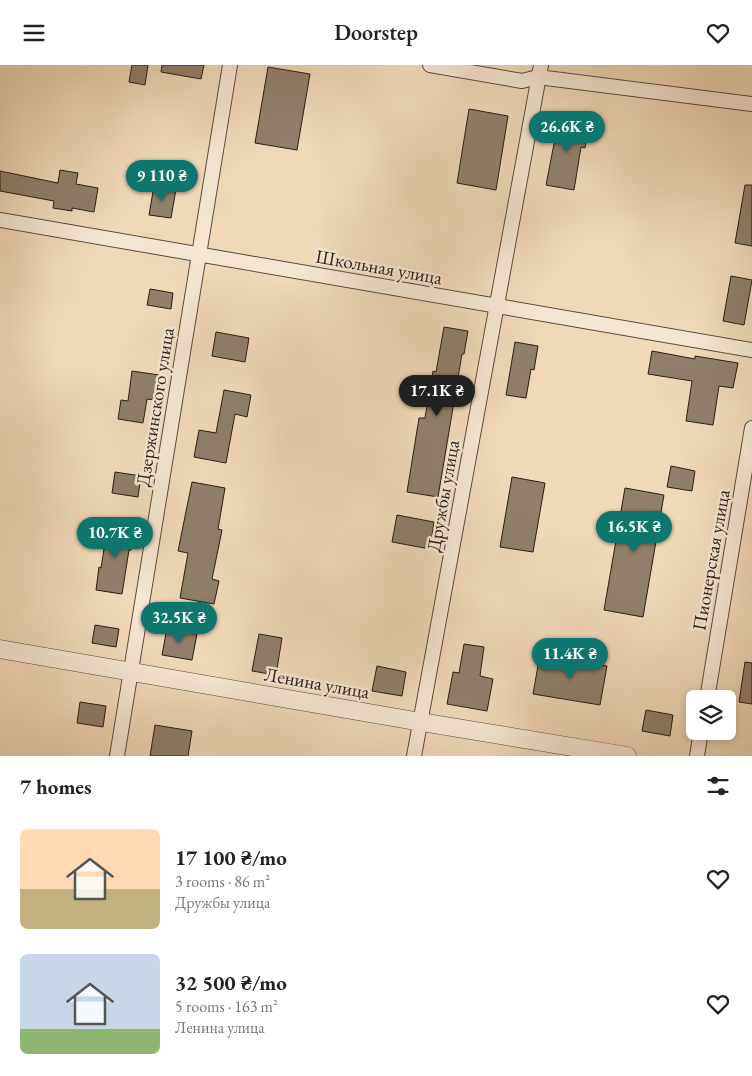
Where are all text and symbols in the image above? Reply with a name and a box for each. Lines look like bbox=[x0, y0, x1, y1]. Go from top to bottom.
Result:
text: Doorstep bbox=[334, 18, 418, 47]
icon: menu bbox=[20, 19, 48, 47]
icon: heart bbox=[704, 19, 732, 47]
pin: 26.6K ₴ bbox=[521, 111, 613, 153]
text: 26.6K ₴ bbox=[540, 116, 594, 137]
pin: 9 110 ₴ bbox=[116, 159, 208, 202]
text: 9 110 ₴ bbox=[137, 165, 187, 186]
street label: Школьная улица bbox=[314, 244, 445, 290]
street label: Дзержинского улица bbox=[130, 325, 180, 488]
pin: 17.1K ₴ bbox=[391, 375, 483, 417]
text: 17.1K ₴ bbox=[410, 380, 464, 401]
street label: Дружбы улица bbox=[421, 438, 465, 554]
street label: Пионерская улица bbox=[686, 487, 736, 632]
pin: 16.5K ₴ bbox=[588, 511, 680, 553]
text: 16.5K ₴ bbox=[607, 516, 661, 537]
pin: 10.7K ₴ bbox=[69, 517, 161, 559]
text: 10.7K ₴ bbox=[88, 522, 142, 543]
pin: 32.5K ₴ bbox=[133, 601, 225, 644]
text: 32.5K ₴ bbox=[152, 607, 206, 628]
pin: 11.4K ₴ bbox=[524, 637, 616, 680]
text: 11.4K ₴ bbox=[543, 643, 597, 664]
street label: Ленина улица bbox=[262, 661, 372, 705]
map controls bbox=[686, 690, 736, 740]
button: layers bbox=[686, 690, 736, 740]
icon: filters bbox=[704, 772, 732, 800]
text: 7 homes bbox=[20, 773, 92, 800]
text: 17 100 ₴/mo bbox=[175, 844, 287, 871]
icon: home bbox=[60, 849, 120, 909]
icon: heart bbox=[704, 865, 732, 893]
text: 3 rooms · 86 m² bbox=[175, 871, 270, 892]
text: Дружбы улица bbox=[175, 892, 270, 913]
text: 32 500 ₴/mo bbox=[175, 969, 287, 996]
icon: home bbox=[60, 974, 120, 1034]
icon: heart bbox=[704, 990, 732, 1018]
text: 5 rooms · 163 m² bbox=[175, 996, 278, 1017]
text: Ленина улица bbox=[175, 1017, 265, 1038]

